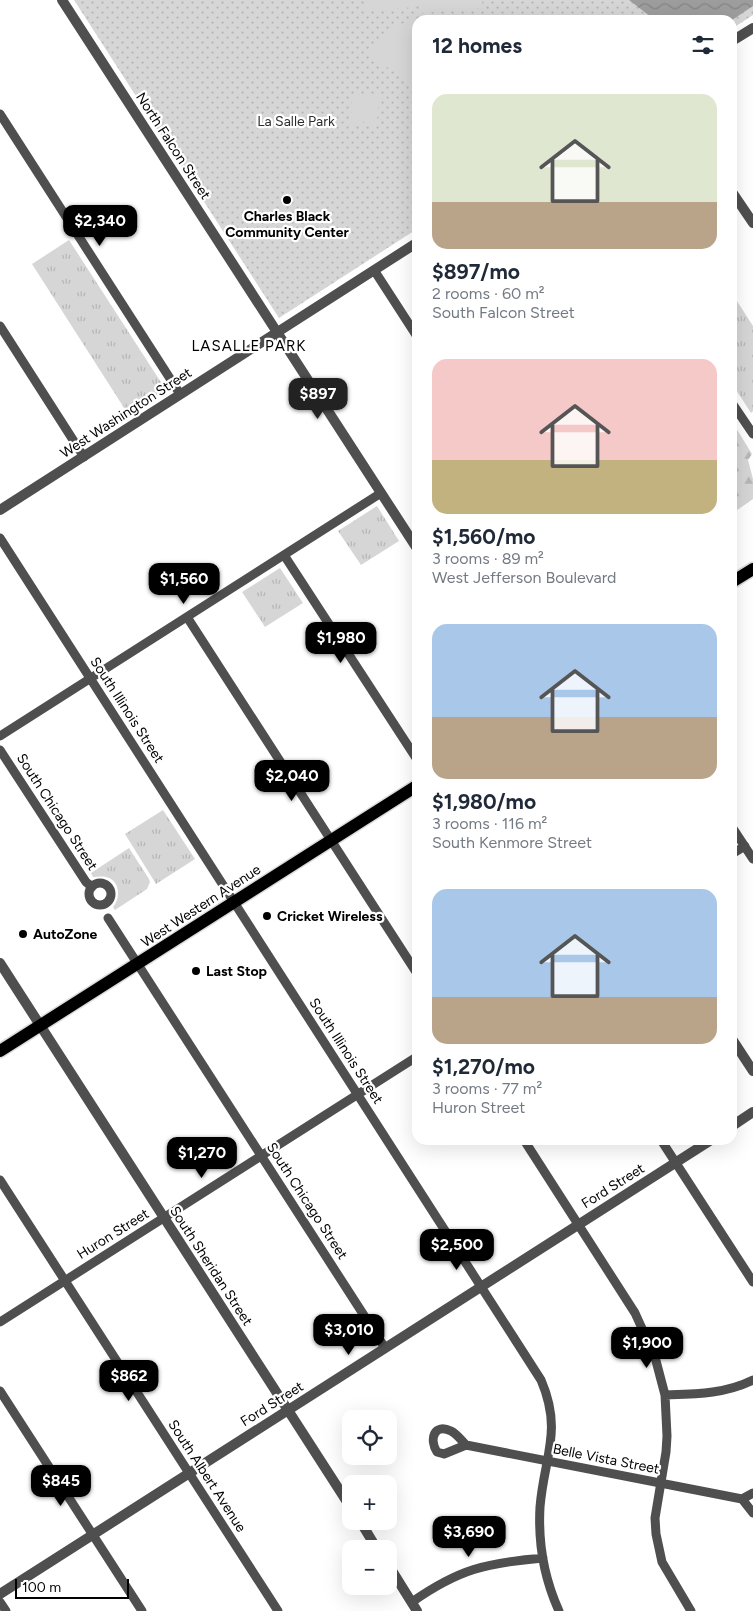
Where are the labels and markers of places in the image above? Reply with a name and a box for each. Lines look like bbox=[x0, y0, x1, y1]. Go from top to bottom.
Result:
marker: Charles Black Community Center bbox=[281, 194, 293, 206]
pin: $2,340 bbox=[59, 204, 141, 247]
place label: Charles Black Community Center bbox=[225, 208, 350, 241]
pin: $897 bbox=[288, 378, 348, 420]
pin: $1,560 bbox=[143, 562, 225, 605]
pin: $1,980 bbox=[300, 622, 382, 664]
pin: $2,040 bbox=[251, 760, 333, 802]
place label: Cricket Wireless bbox=[277, 908, 383, 925]
marker: Cricket Wireless bbox=[261, 910, 273, 922]
place label: AutoZone bbox=[33, 926, 98, 943]
marker: AutoZone bbox=[17, 928, 29, 940]
place label: Last Stop bbox=[206, 963, 267, 980]
marker: Last Stop bbox=[190, 965, 202, 977]
pin: $1,270 bbox=[161, 1136, 243, 1179]
pin: $2,500 bbox=[416, 1228, 498, 1271]
pin: $3,010 bbox=[308, 1314, 390, 1356]
pin: $1,900 bbox=[606, 1326, 688, 1369]
pin: $862 bbox=[99, 1360, 159, 1402]
pin: $845 bbox=[31, 1464, 91, 1507]
pin: $3,690 bbox=[428, 1516, 510, 1558]

